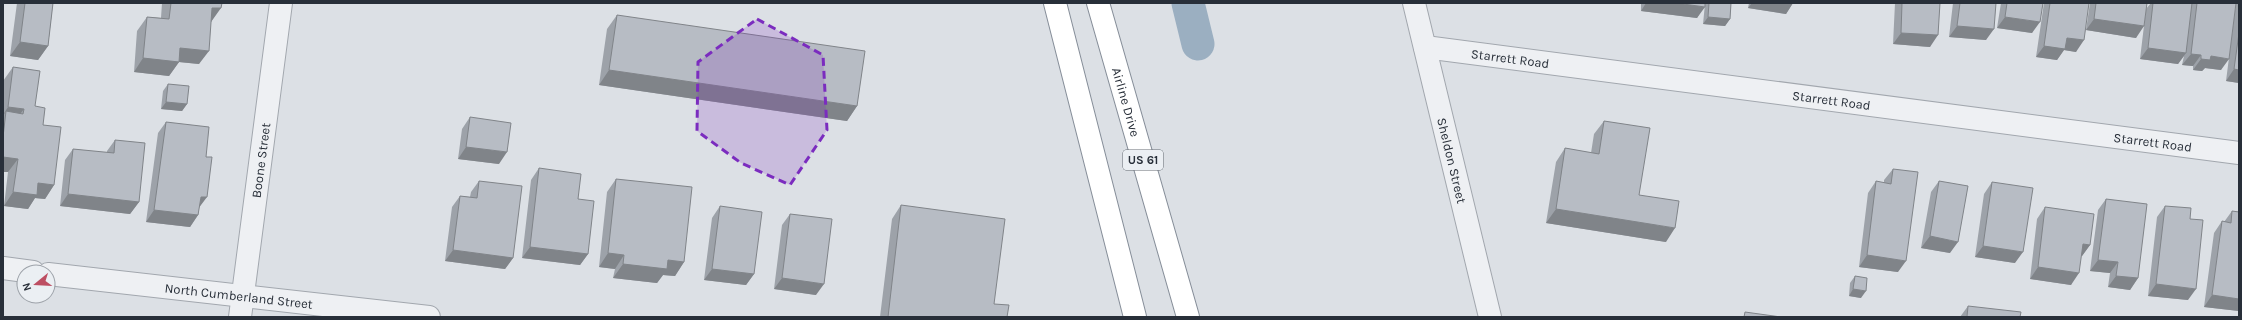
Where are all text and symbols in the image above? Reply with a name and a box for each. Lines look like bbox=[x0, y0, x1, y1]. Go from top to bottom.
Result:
street label: Starrett Road bbox=[1470, 46, 1550, 71]
street label: Airline Drive bbox=[1109, 66, 1143, 139]
street label: Starrett Road bbox=[1791, 88, 1872, 113]
street label: Sheldon Street bbox=[1434, 116, 1469, 205]
street label: Boone Street bbox=[249, 122, 273, 199]
street label: Starrett Road bbox=[2113, 130, 2193, 155]
road number: US 61 bbox=[1123, 150, 1163, 170]
north arrow bbox=[16, 264, 56, 304]
street label: North Cumberland Street bbox=[164, 280, 314, 312]
text: N bbox=[20, 281, 34, 293]

